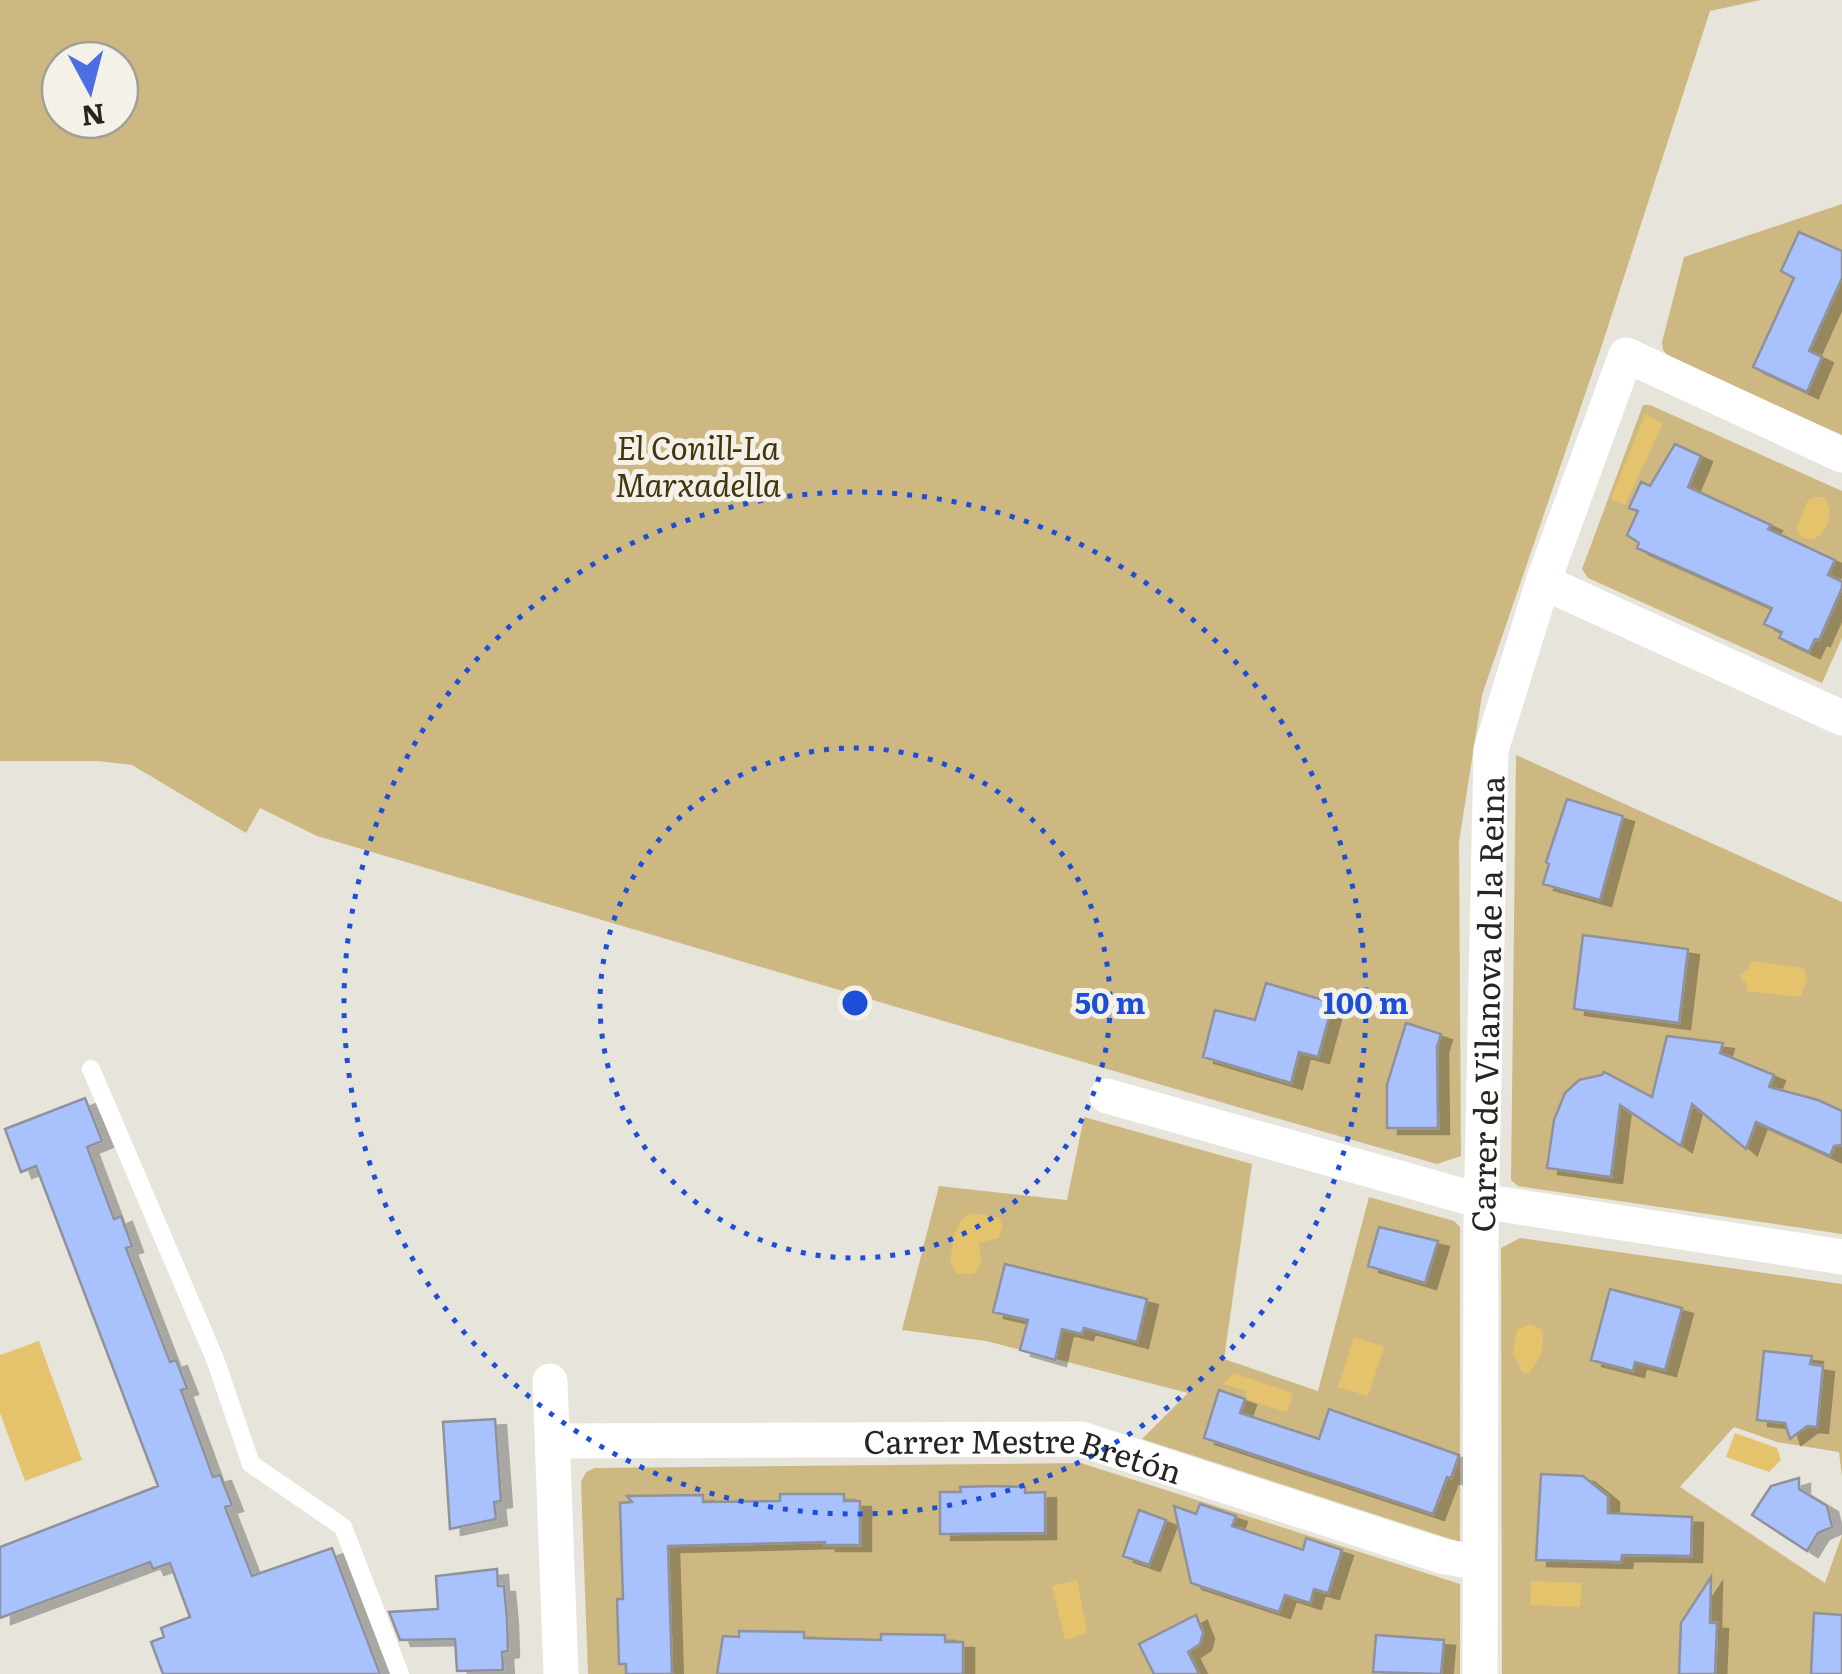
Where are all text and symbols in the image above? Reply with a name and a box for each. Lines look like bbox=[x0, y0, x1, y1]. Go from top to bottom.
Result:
north arrow bbox=[40, 40, 140, 140]
text: N bbox=[79, 95, 108, 139]
park label: El Conill-La Marxadella bbox=[615, 422, 782, 507]
street label: Carrer de Vilanova de la Reina bbox=[1457, 775, 1514, 1233]
text: 50 m bbox=[1075, 979, 1145, 1023]
text: 100 m bbox=[1323, 979, 1409, 1023]
centre of rings bbox=[837, 985, 873, 1021]
street label: Carrer Mestre Bretón bbox=[863, 1415, 1189, 1494]

